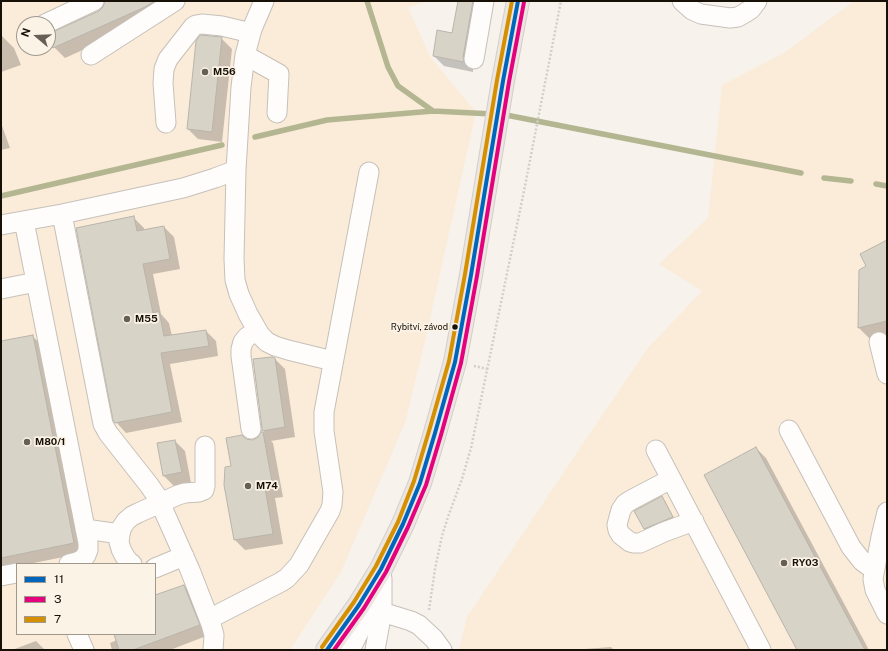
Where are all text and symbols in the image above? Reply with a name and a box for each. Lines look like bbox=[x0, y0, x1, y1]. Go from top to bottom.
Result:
north arrow bbox=[16, 16, 56, 56]
text: N bbox=[19, 26, 33, 38]
place label: M56 bbox=[213, 66, 236, 78]
marker: M56 bbox=[200, 67, 210, 77]
place label: M55 bbox=[135, 313, 158, 325]
marker: M55 bbox=[122, 314, 132, 324]
place label: Rybitví, závod bbox=[391, 322, 448, 332]
marker: Rybitví, závod bbox=[450, 322, 460, 332]
place label: M80/1 bbox=[35, 436, 65, 448]
marker: M80/1 bbox=[22, 437, 32, 447]
place label: M74 bbox=[256, 480, 278, 492]
marker: M74 bbox=[243, 481, 253, 491]
place label: RY03 bbox=[792, 557, 818, 569]
marker: RY03 bbox=[779, 558, 789, 568]
legend bbox=[16, 563, 156, 635]
text: 11 bbox=[54, 572, 64, 586]
text: 3 bbox=[54, 592, 62, 606]
text: 7 bbox=[54, 612, 61, 626]

